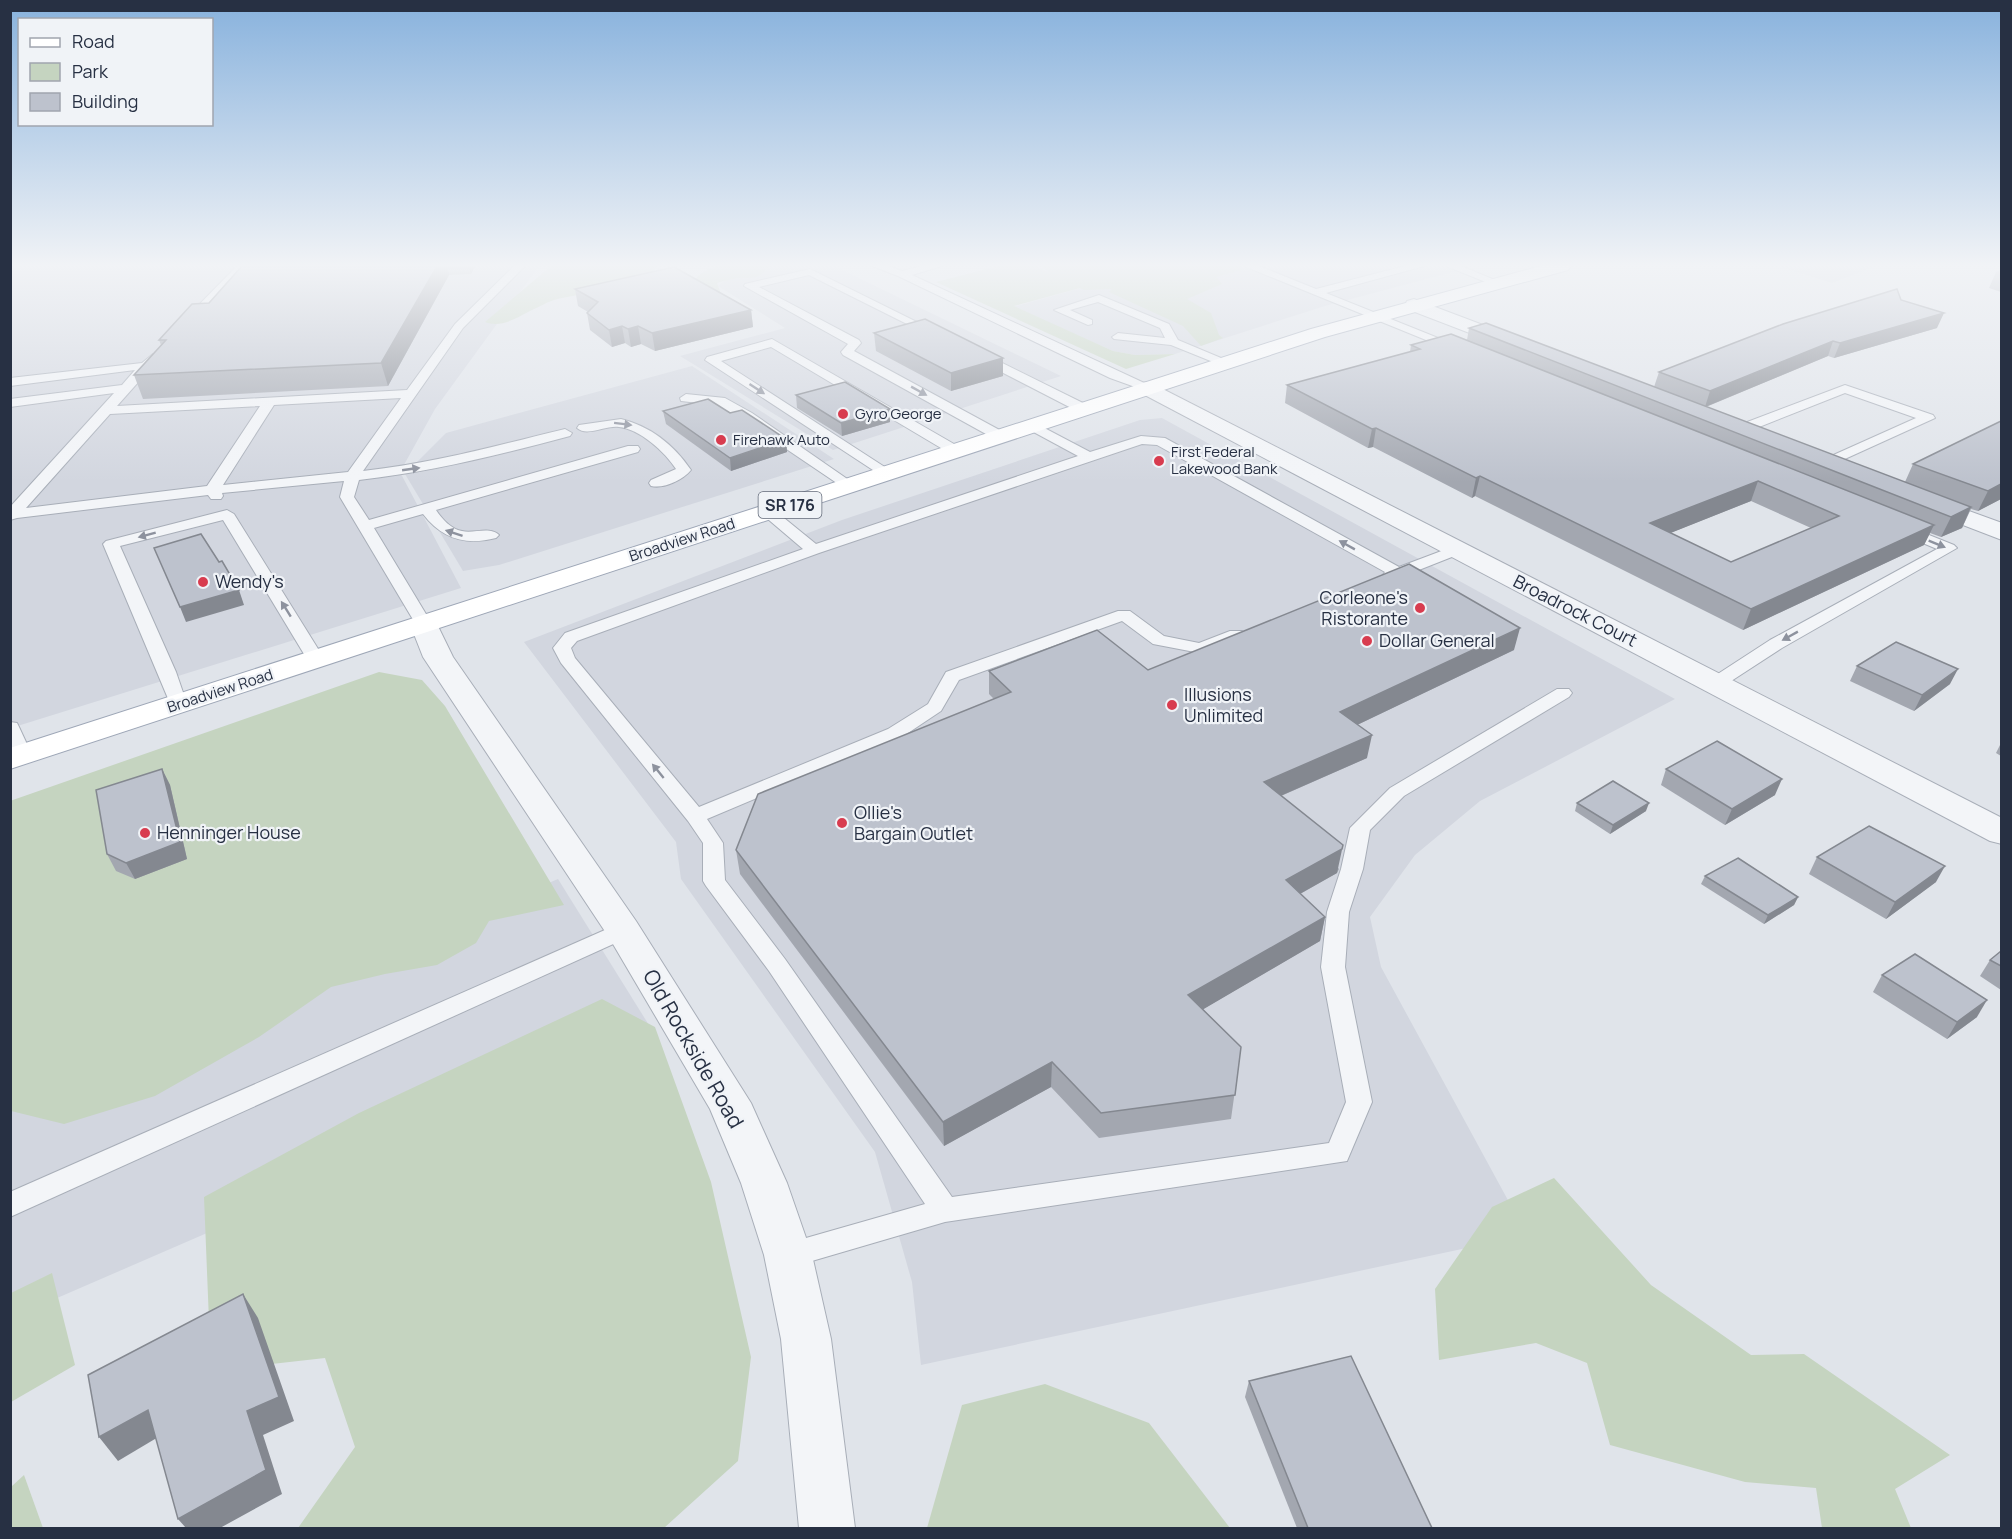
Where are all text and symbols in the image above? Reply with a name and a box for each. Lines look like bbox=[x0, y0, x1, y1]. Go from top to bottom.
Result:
legend bbox=[18, 18, 213, 126]
text: Road bbox=[72, 29, 115, 53]
text: Park bbox=[72, 59, 109, 83]
text: Building bbox=[72, 89, 138, 113]
one-way arrow bbox=[748, 384, 765, 395]
one-way arrow bbox=[911, 386, 928, 396]
place label: Gyro George bbox=[855, 403, 942, 424]
marker: Gyro George bbox=[836, 407, 850, 421]
one-way arrow bbox=[614, 420, 633, 429]
place label: Firehawk Auto bbox=[733, 429, 830, 450]
marker: Firehawk Auto bbox=[714, 433, 728, 447]
place label: First Federal Lakewood Bank bbox=[1171, 441, 1278, 479]
marker: First Federal Lakewood Bank bbox=[1152, 454, 1166, 468]
one-way arrow bbox=[402, 465, 421, 474]
road number: SR 176 bbox=[758, 492, 822, 518]
street label: Broadview Road bbox=[626, 513, 737, 567]
one-way arrow bbox=[445, 528, 463, 537]
one-way arrow bbox=[138, 530, 156, 540]
one-way arrow bbox=[1928, 539, 1946, 549]
one-way arrow bbox=[1338, 540, 1355, 550]
place label: Wendy's bbox=[215, 569, 284, 593]
street label: Broadrock Court bbox=[1509, 569, 1642, 652]
marker: Wendy's bbox=[196, 575, 210, 589]
place label: Corleone's Ristorante bbox=[1320, 585, 1408, 630]
one-way arrow bbox=[281, 601, 292, 617]
marker: Corleone's Ristorante bbox=[1413, 601, 1427, 615]
place label: Dollar General bbox=[1379, 628, 1495, 652]
one-way arrow bbox=[1781, 631, 1798, 641]
marker: Dollar General bbox=[1360, 634, 1374, 648]
street label: Broadview Road bbox=[164, 664, 275, 718]
place label: Illusions Unlimited bbox=[1184, 682, 1263, 727]
marker: Illusions Unlimited bbox=[1165, 698, 1179, 712]
one-way arrow bbox=[652, 764, 665, 779]
place label: Ollie's Bargain Outlet bbox=[854, 800, 973, 845]
marker: Ollie's Bargain Outlet bbox=[835, 816, 849, 830]
place label: Henninger House bbox=[157, 820, 301, 844]
marker: Henninger House bbox=[138, 826, 152, 840]
street label: Old Rockside Road bbox=[637, 964, 751, 1133]

